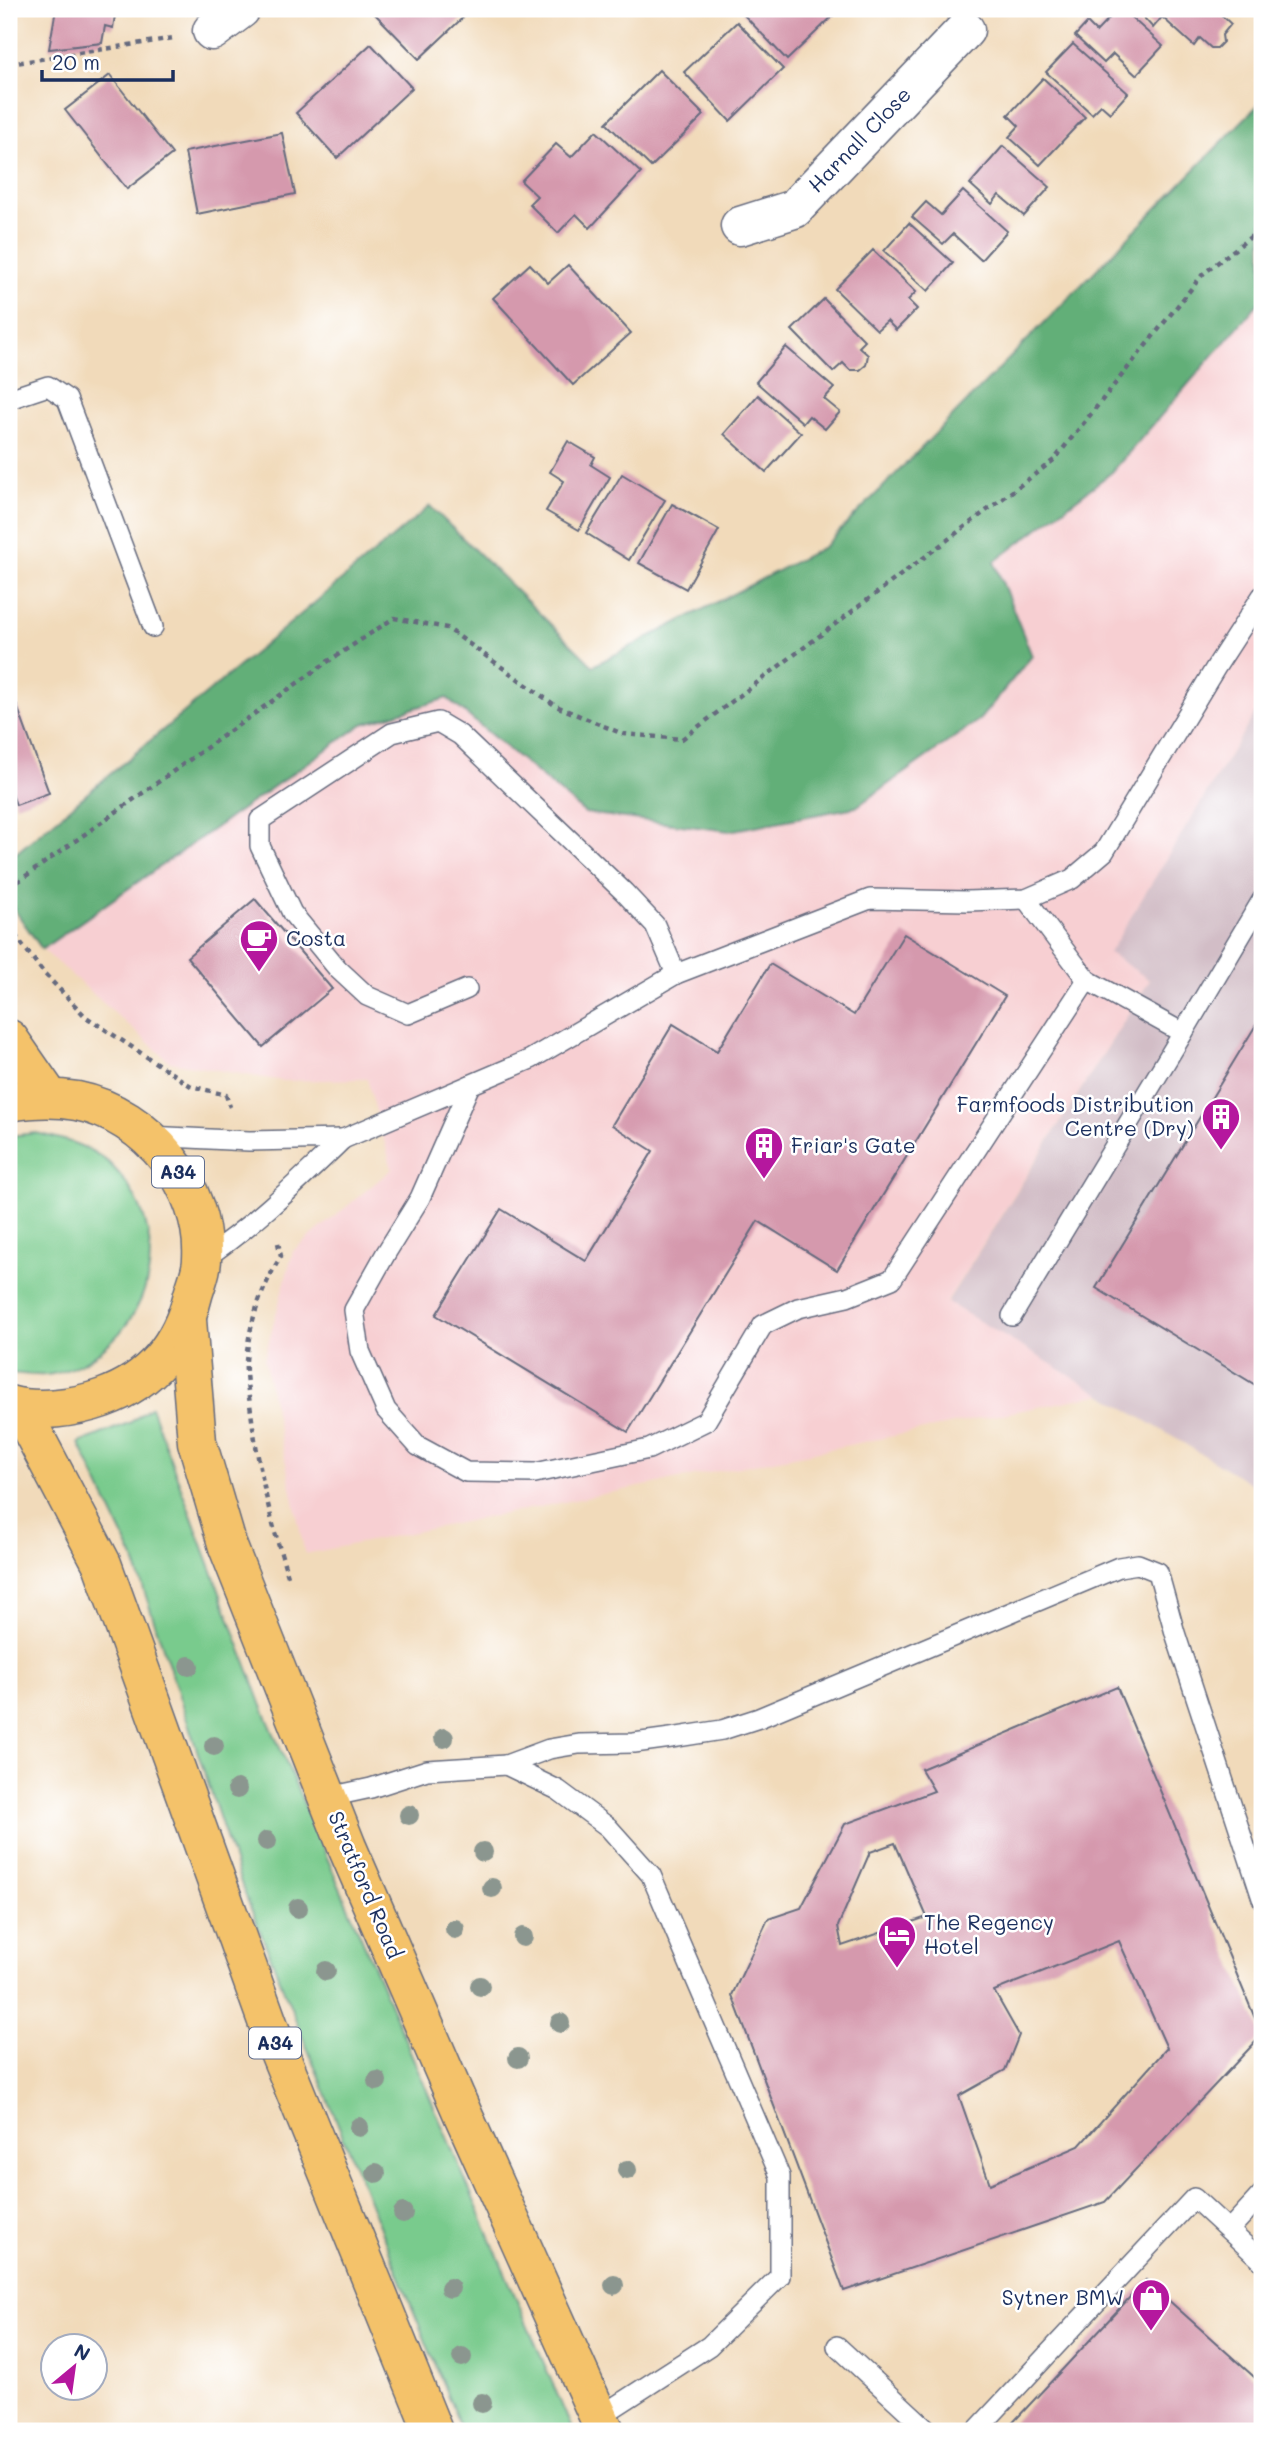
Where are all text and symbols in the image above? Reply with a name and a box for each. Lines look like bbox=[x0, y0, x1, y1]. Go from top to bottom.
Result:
scale bar bbox=[42, 38, 173, 82]
text: 20 m bbox=[52, 48, 100, 75]
street label: Harnall Close bbox=[802, 80, 916, 197]
cafe icon: Costa bbox=[238, 918, 280, 973]
place label: Costa bbox=[286, 924, 346, 951]
place label: Farmfoods Distribution Centre (Dry) bbox=[957, 1090, 1194, 1141]
building icon: Farmfoods Distribution Centre (Dry) bbox=[1200, 1096, 1242, 1151]
building icon: Friar's Gate bbox=[743, 1125, 785, 1180]
place label: Friar's Gate bbox=[791, 1131, 916, 1158]
road number: A34 bbox=[152, 1156, 204, 1188]
street label: Stratford Road bbox=[323, 1807, 410, 1962]
place label: The Regency Hotel bbox=[924, 1908, 1054, 1959]
hotel icon: The Regency Hotel bbox=[876, 1914, 918, 1969]
road number: A34 bbox=[249, 2027, 301, 2058]
shop icon: Sytner BMW bbox=[1130, 2277, 1172, 2332]
place label: Sytner BMW bbox=[1002, 2283, 1124, 2310]
north arrow bbox=[38, 2332, 108, 2402]
text: N bbox=[70, 2337, 95, 2366]

